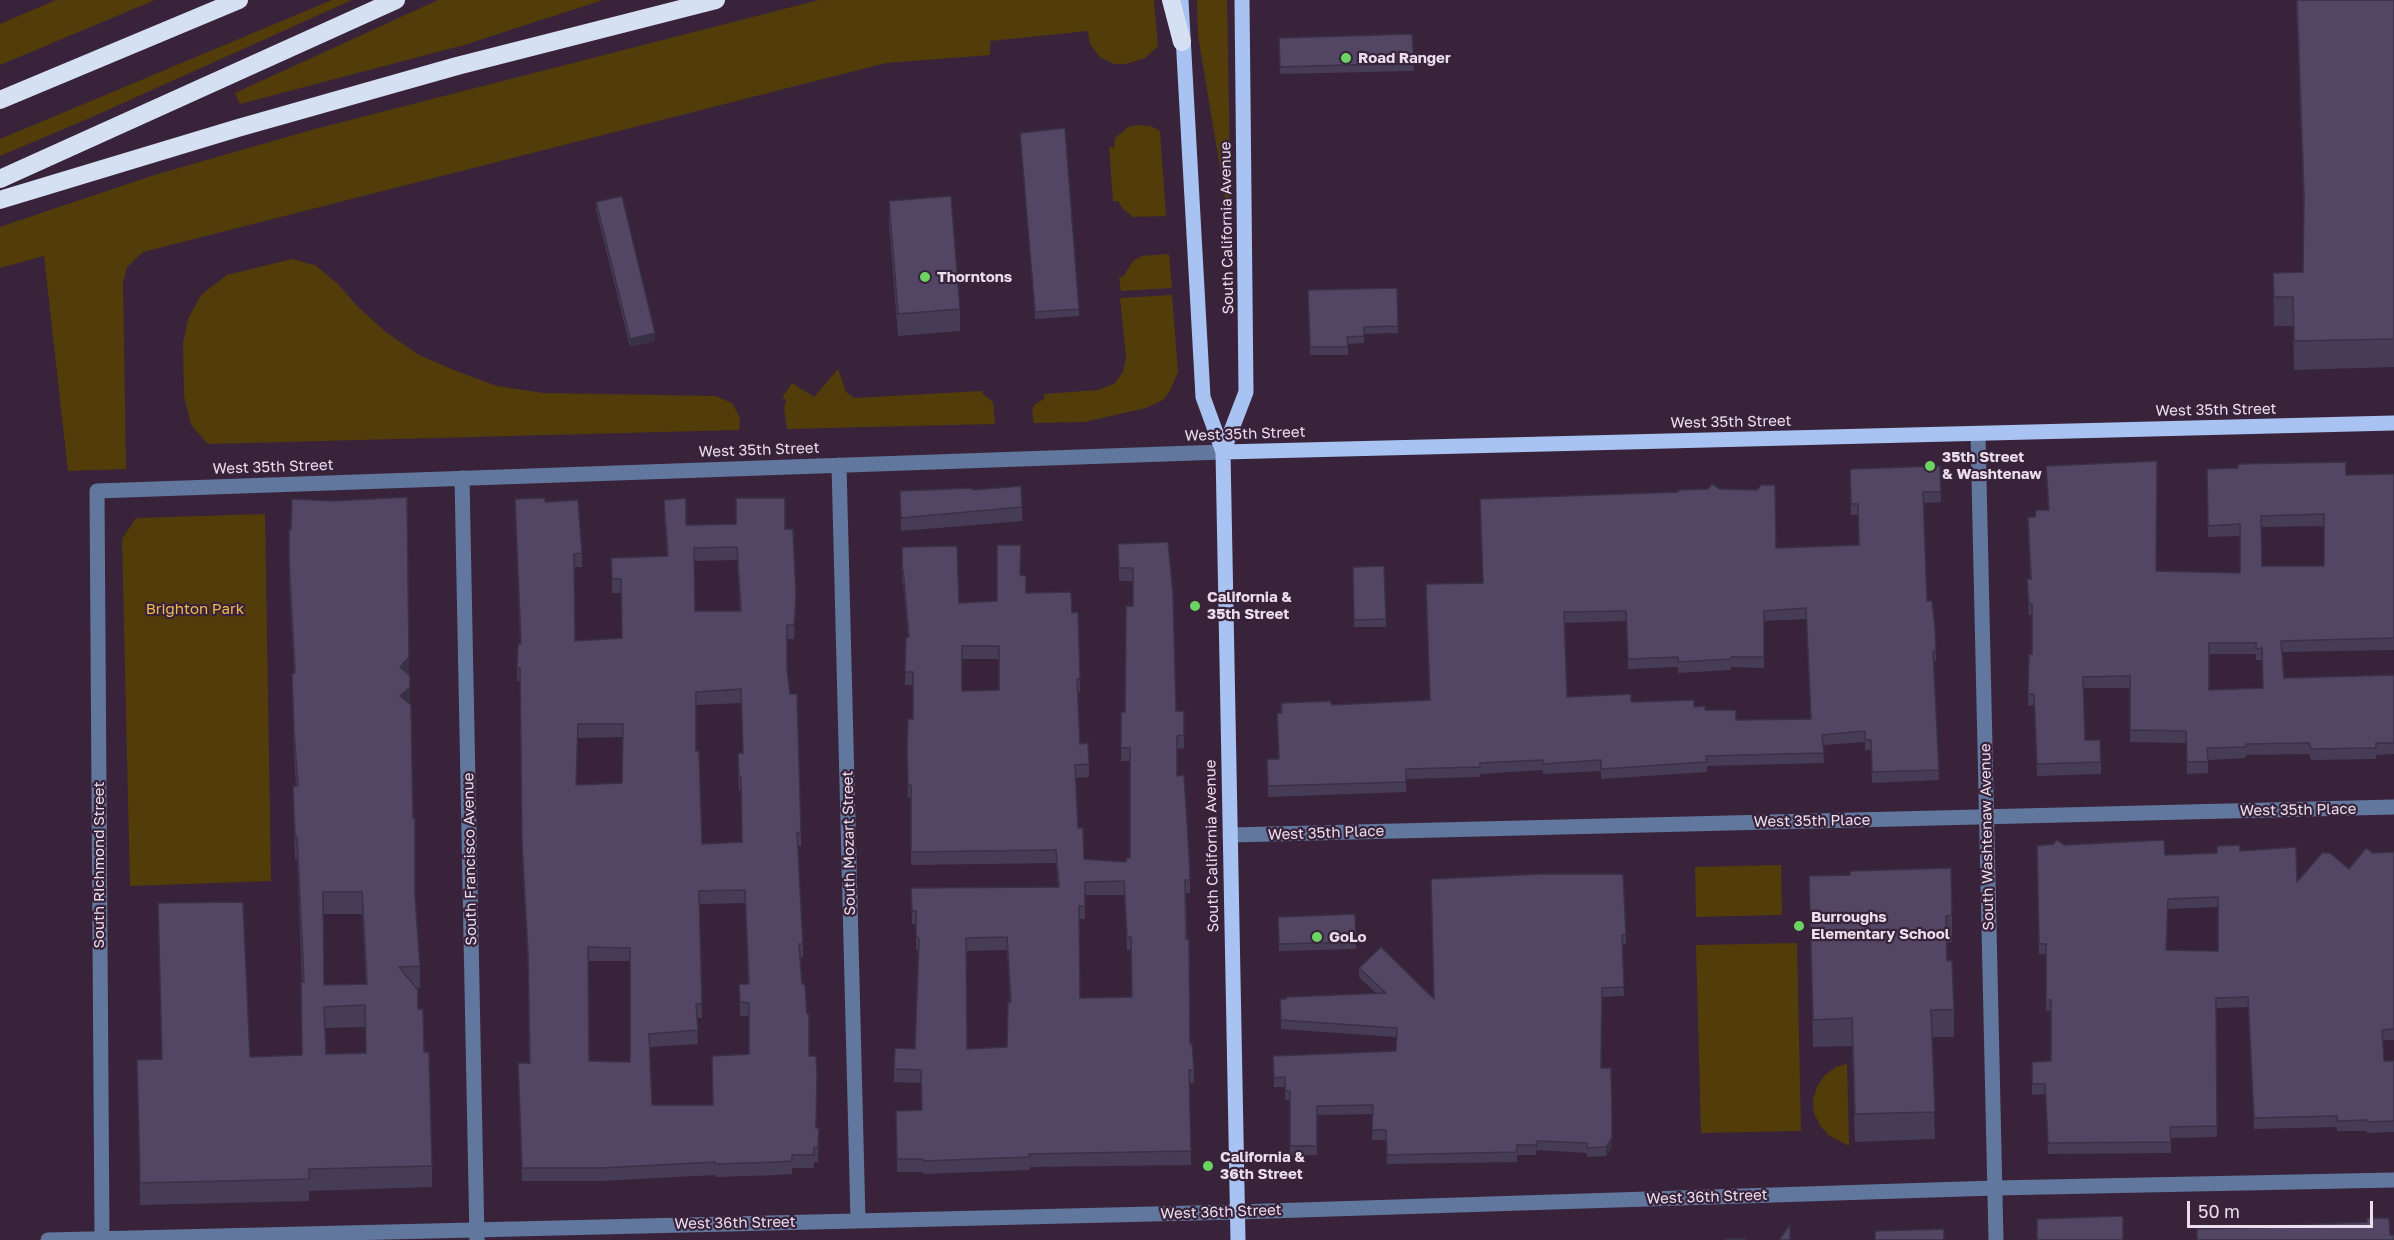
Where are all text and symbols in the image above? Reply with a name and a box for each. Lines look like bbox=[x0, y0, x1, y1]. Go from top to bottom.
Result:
place label: Road Ranger bbox=[1358, 49, 1451, 67]
marker: Road Ranger bbox=[1339, 51, 1353, 65]
street label: South California Avenue bbox=[1216, 141, 1238, 315]
place label: Thorntons bbox=[937, 268, 1012, 286]
marker: Thorntons bbox=[918, 270, 932, 284]
street label: West 35th Street bbox=[2155, 400, 2277, 420]
street label: West 35th Street bbox=[1670, 412, 1792, 432]
street label: West 35th Street bbox=[1184, 423, 1306, 445]
street label: West 35th Street bbox=[698, 439, 820, 461]
place label: 35th Street & Washtenaw bbox=[1942, 448, 2042, 483]
street label: West 35th Street bbox=[212, 456, 334, 478]
marker: 35th Street & Washtenaw bbox=[1923, 459, 1937, 473]
place label: California & 35th Street bbox=[1207, 588, 1292, 623]
marker: California & 35th Street bbox=[1188, 599, 1202, 613]
park label: Brighton Park bbox=[146, 600, 244, 618]
street label: South Washtenaw Avenue bbox=[1976, 743, 1998, 931]
street label: South California Avenue bbox=[1201, 759, 1223, 933]
street label: South Mozart Street bbox=[839, 770, 859, 916]
street label: South Francisco Avenue bbox=[459, 772, 481, 946]
street label: South Richmond Street bbox=[90, 781, 108, 949]
street label: West 35th Place bbox=[2240, 800, 2356, 820]
street label: West 35th Place bbox=[1754, 811, 1870, 831]
street label: West 35th Place bbox=[1267, 822, 1385, 844]
place label: Burroughs Elementary School bbox=[1811, 908, 1950, 943]
marker: Burroughs Elementary School bbox=[1792, 919, 1806, 933]
place label: GoLo bbox=[1329, 928, 1367, 946]
marker: GoLo bbox=[1310, 930, 1324, 944]
place label: California & 36th Street bbox=[1220, 1148, 1305, 1183]
marker: California & 36th Street bbox=[1201, 1159, 1215, 1173]
street label: West 36th Street bbox=[1646, 1186, 1768, 1208]
scale bar bbox=[2190, 1189, 2376, 1227]
text: 50 m bbox=[2198, 1200, 2240, 1222]
street label: West 36th Street bbox=[1160, 1201, 1282, 1223]
street label: West 36th Street bbox=[674, 1213, 796, 1233]

